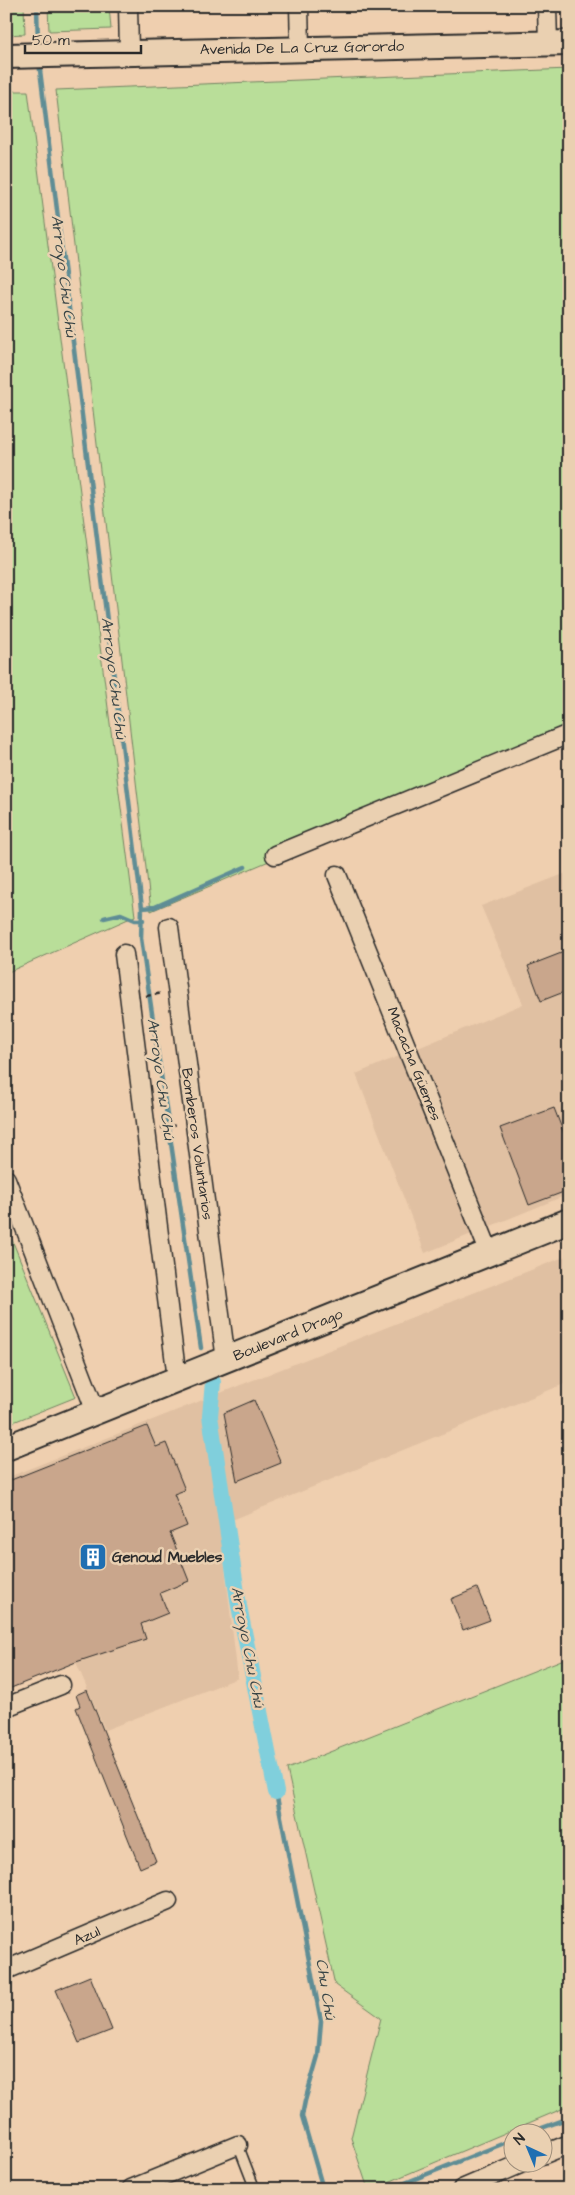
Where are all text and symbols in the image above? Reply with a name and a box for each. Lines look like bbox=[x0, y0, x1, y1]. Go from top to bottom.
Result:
scale bar bbox=[25, 22, 141, 54]
text: 50 m bbox=[32, 30, 70, 51]
street label: Avenida De La Cruz Gorordo bbox=[200, 36, 405, 60]
water label: Arroyo Chu Chú bbox=[45, 214, 82, 339]
water label: Arroyo Chu Chú bbox=[95, 616, 132, 741]
street label: Macacha Güemes bbox=[382, 1004, 447, 1125]
water label: Arroyo Chu Chú bbox=[141, 1017, 181, 1142]
street label: Bomberos Voluntarios bbox=[176, 1067, 218, 1222]
street label: Boulevard Drago bbox=[230, 1303, 347, 1367]
building icon: Genoud Muebles bbox=[78, 1542, 108, 1572]
place label: Genoud Muebles bbox=[112, 1547, 223, 1568]
water label: Arroyo Chu Chú bbox=[225, 1585, 271, 1710]
street label: Azul bbox=[70, 1921, 104, 1951]
water label: Chu Chú bbox=[310, 1957, 342, 2022]
north arrow bbox=[502, 2122, 552, 2172]
text: N bbox=[510, 2129, 530, 2150]

